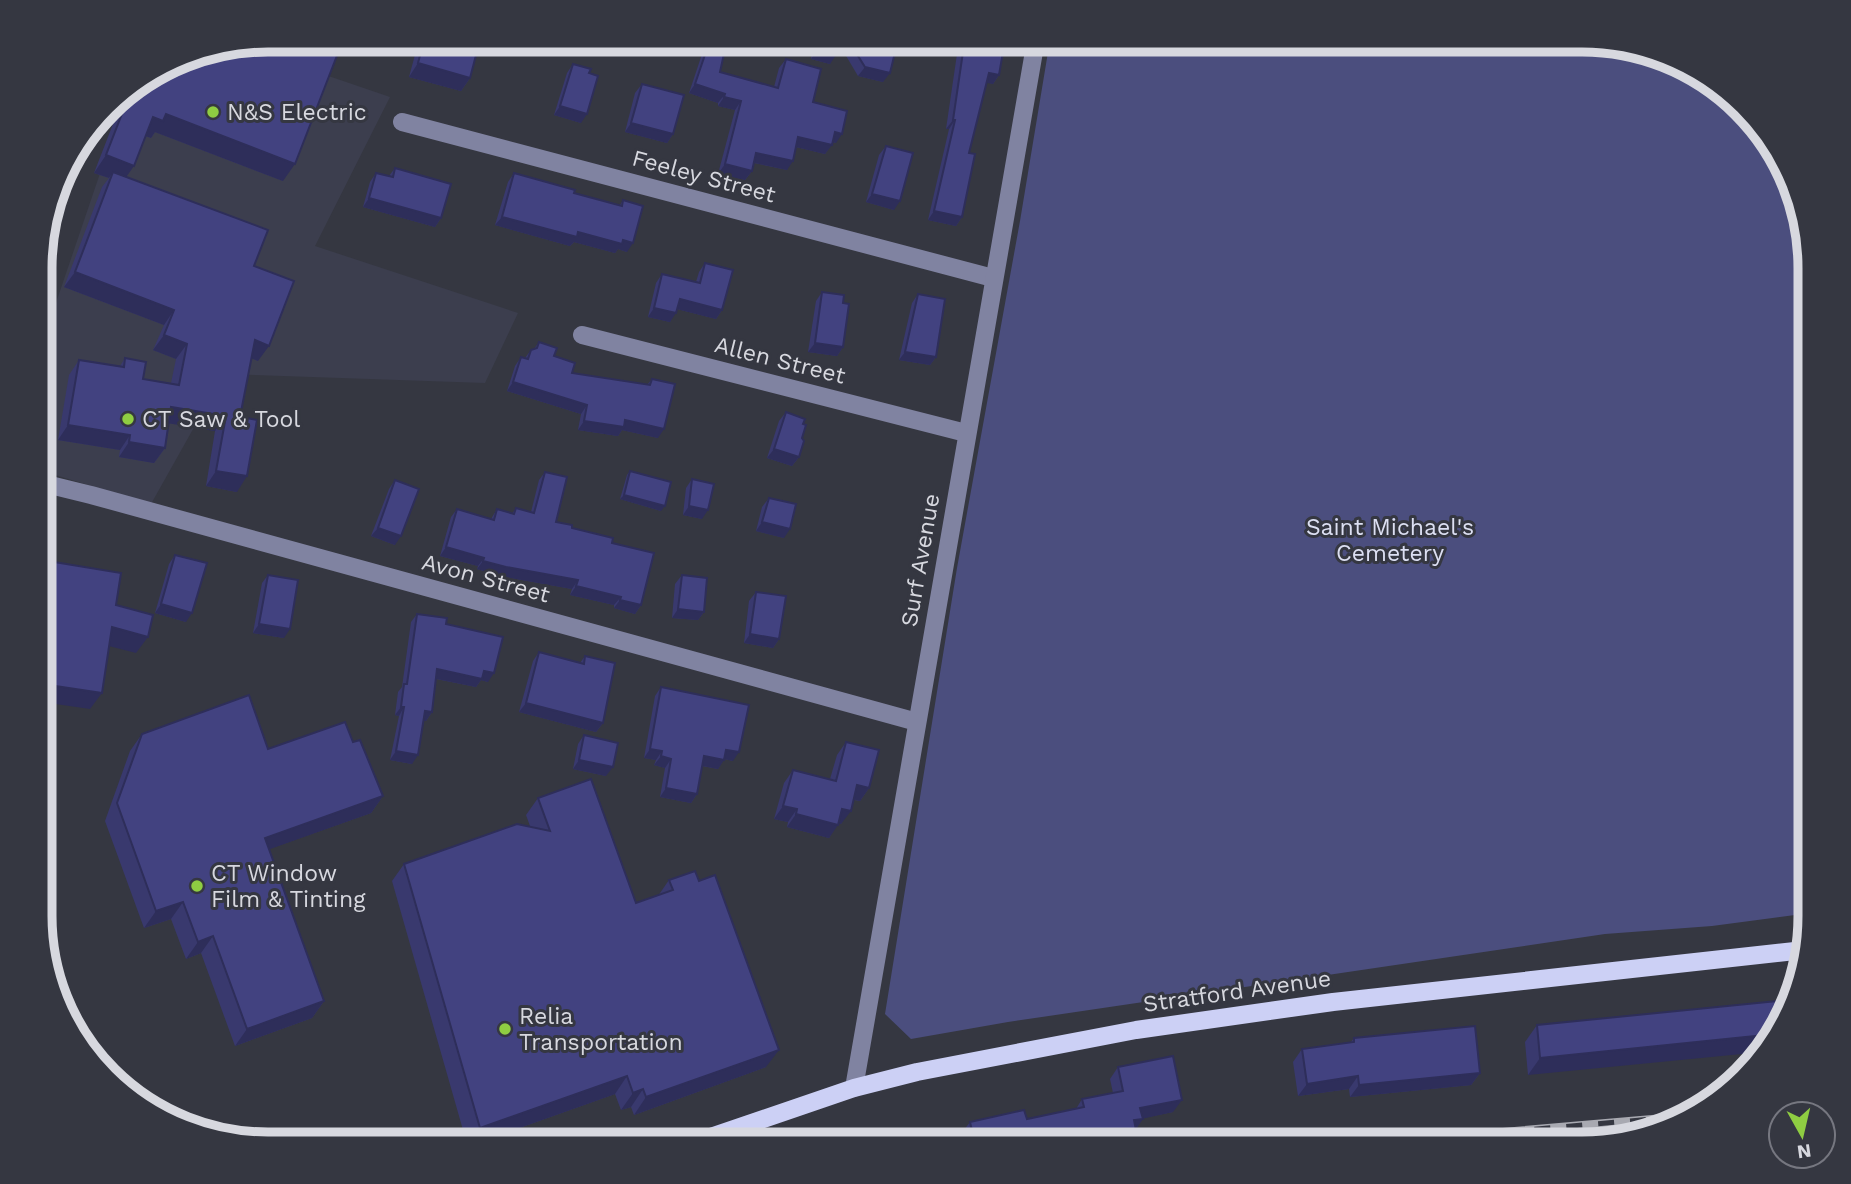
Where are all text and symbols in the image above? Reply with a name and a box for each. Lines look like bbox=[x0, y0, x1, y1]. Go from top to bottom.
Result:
place label: N&S Electric bbox=[227, 99, 367, 126]
marker: N&S Electric bbox=[205, 104, 221, 120]
street label: Feeley Street bbox=[629, 144, 779, 209]
street label: Allen Street bbox=[712, 331, 848, 390]
place label: CT Saw & Tool bbox=[142, 406, 300, 433]
marker: CT Saw & Tool bbox=[120, 411, 136, 427]
street label: Surf Avenue bbox=[896, 491, 945, 629]
park label: Saint Michael's Cemetery bbox=[1306, 514, 1474, 567]
street label: Avon Street bbox=[419, 548, 553, 609]
place label: CT Window Film & Tinting bbox=[211, 860, 366, 913]
marker: CT Window Film & Tinting bbox=[189, 878, 205, 894]
street label: Stratford Avenue bbox=[1141, 965, 1333, 1018]
place label: Relia Transportation bbox=[519, 1003, 683, 1056]
marker: Relia Transportation bbox=[497, 1021, 513, 1037]
north arrow bbox=[1767, 1100, 1837, 1170]
text: N bbox=[1796, 1139, 1813, 1164]

